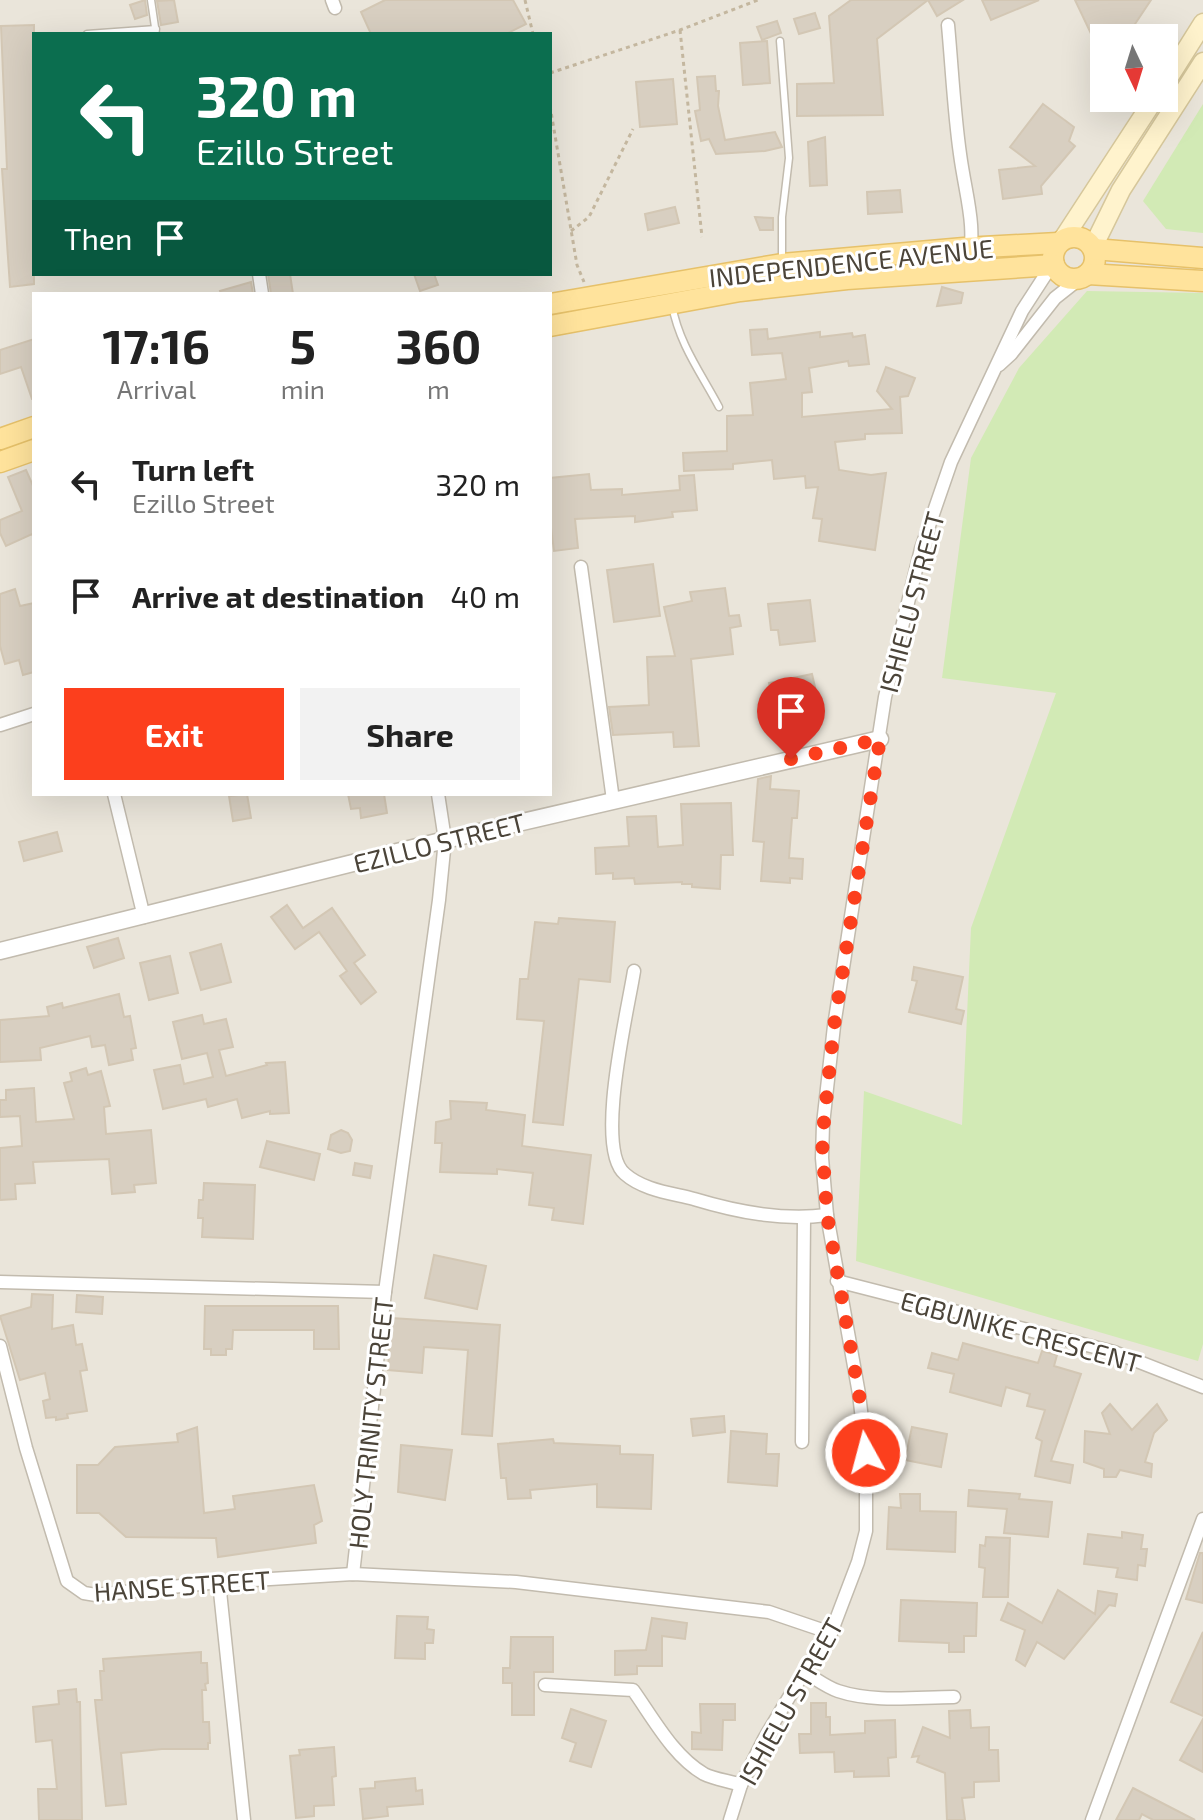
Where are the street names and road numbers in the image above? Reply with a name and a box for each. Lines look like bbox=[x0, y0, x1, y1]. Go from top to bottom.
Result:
street label: INDEPENDENCE AVENUE bbox=[707, 232, 995, 292]
street label: ISHIELU STREET bbox=[872, 508, 950, 696]
street label: EZILLO STREET bbox=[350, 806, 528, 878]
street label: EGBUNIKE CRESCENT bbox=[897, 1284, 1145, 1378]
street label: HOLY TRINITY STREET bbox=[341, 1296, 399, 1550]
street label: HANSE STREET bbox=[93, 1563, 271, 1607]
street label: ISHIELU STREET bbox=[731, 1612, 849, 1790]

